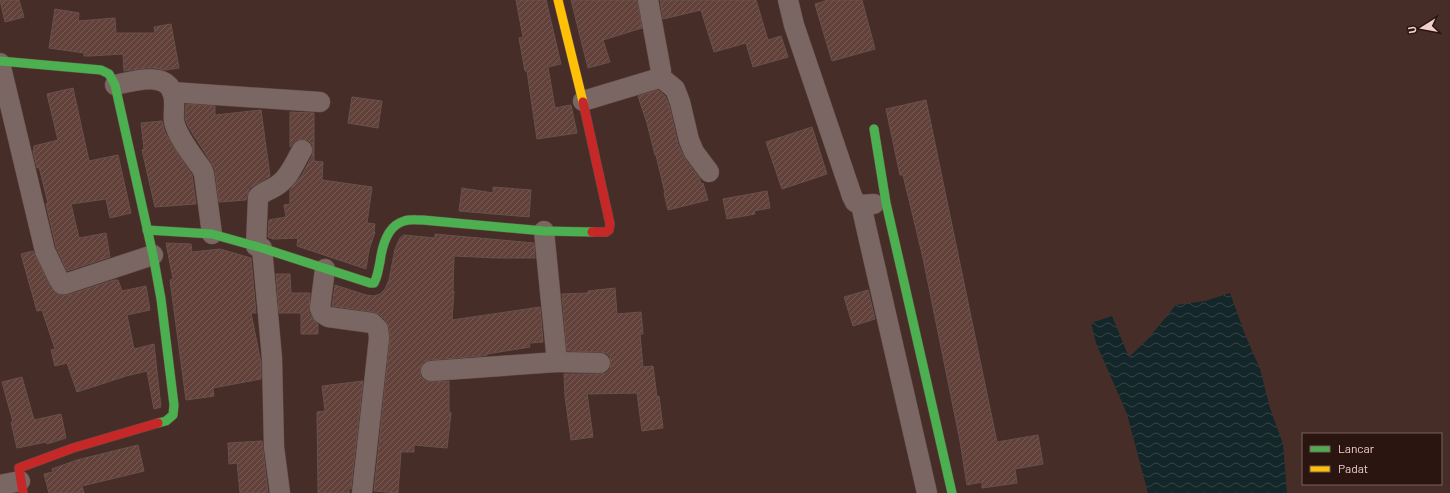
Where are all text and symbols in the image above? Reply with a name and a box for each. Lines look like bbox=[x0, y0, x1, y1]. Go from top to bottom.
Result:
north arrow bbox=[1402, 8, 1442, 48]
text: U bbox=[1405, 25, 1419, 35]
legend bbox=[1302, 433, 1442, 485]
text: Lancar bbox=[1338, 441, 1375, 455]
text: Padat bbox=[1338, 461, 1368, 475]

